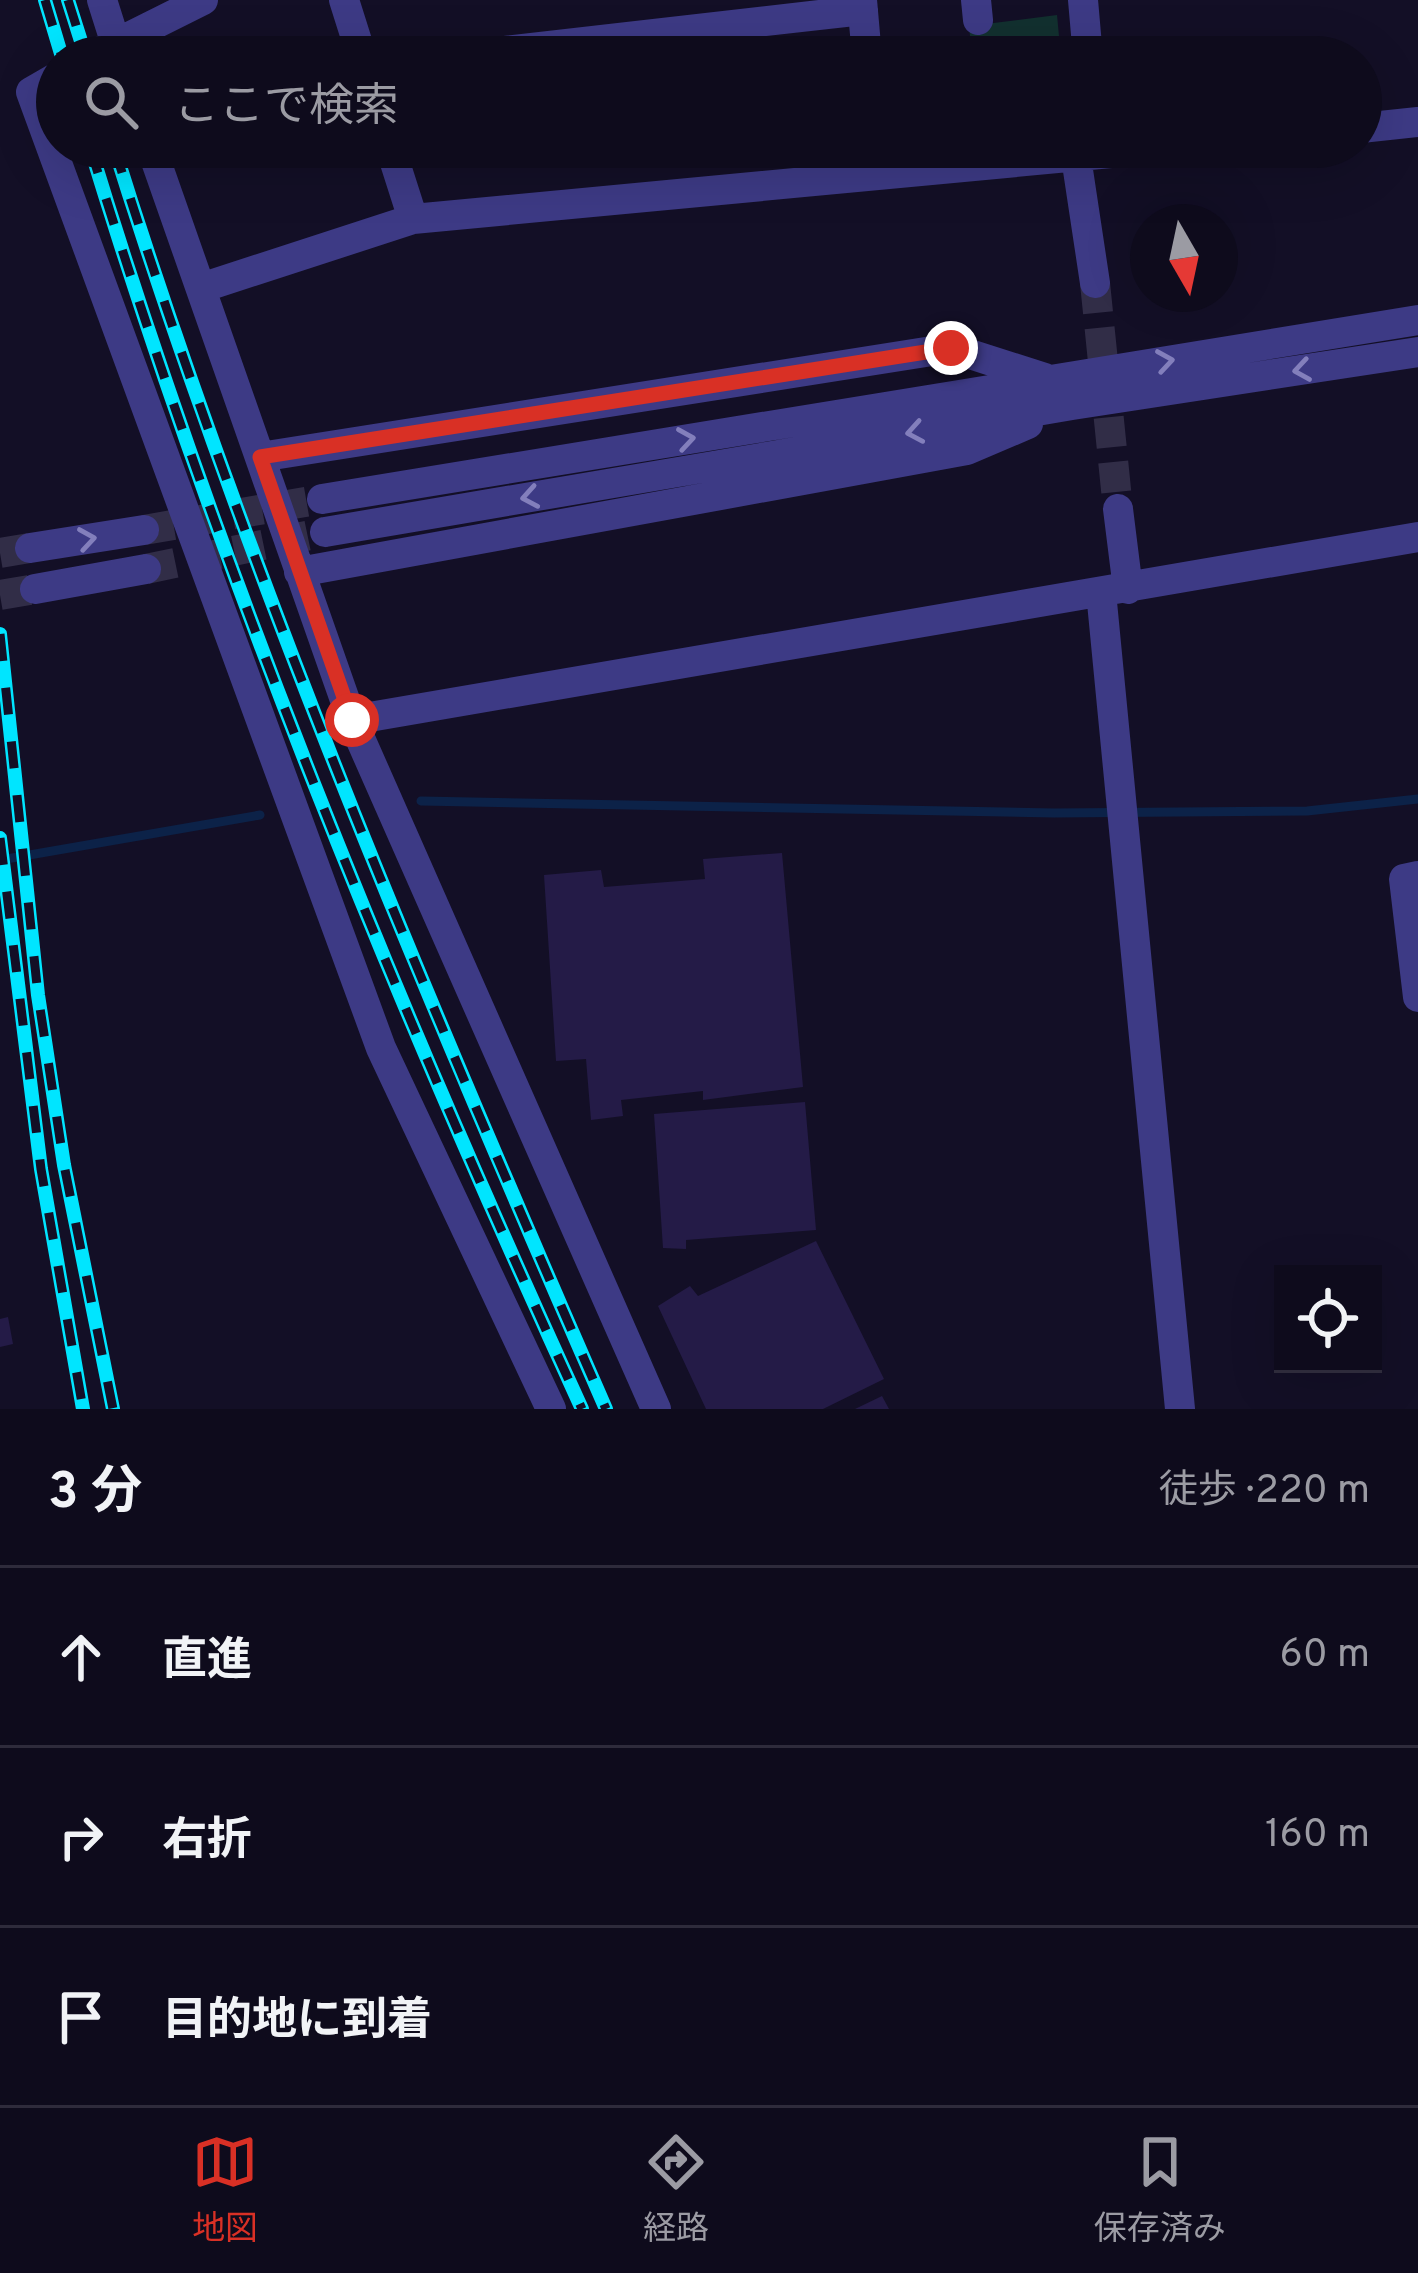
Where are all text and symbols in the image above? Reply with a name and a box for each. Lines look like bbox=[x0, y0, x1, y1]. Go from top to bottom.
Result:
search box bbox=[36, 36, 1382, 168]
icon: search bbox=[78, 69, 144, 135]
text: ここで検索 bbox=[174, 80, 399, 137]
north arrow bbox=[1130, 204, 1238, 312]
route end bbox=[924, 321, 978, 375]
one-way arrow bbox=[1155, 349, 1175, 374]
one-way arrow bbox=[1293, 356, 1312, 382]
one-way arrow bbox=[905, 418, 925, 443]
one-way arrow bbox=[676, 427, 696, 452]
one-way arrow bbox=[521, 484, 541, 509]
one-way arrow bbox=[77, 528, 97, 553]
route start bbox=[325, 693, 379, 747]
map controls bbox=[1274, 1265, 1382, 1373]
button: locate bbox=[1274, 1265, 1382, 1373]
text: 3 分 bbox=[48, 1462, 142, 1527]
text: 徒歩 · 220 m bbox=[1159, 1468, 1370, 1517]
icon: ahead bbox=[48, 1624, 114, 1690]
text: 60 m bbox=[1279, 1632, 1370, 1681]
text: 直進 bbox=[162, 1634, 252, 1691]
icon: right bbox=[48, 1804, 114, 1870]
text: 160 m bbox=[1265, 1812, 1370, 1861]
text: 右折 bbox=[162, 1814, 252, 1871]
icon: arrive bbox=[48, 1984, 114, 2050]
text: 目的地に到着 bbox=[162, 1994, 432, 2051]
tab: 地図 bbox=[192, 2129, 258, 2252]
tab: 経路 bbox=[643, 2129, 709, 2252]
tab: 保存済み bbox=[1094, 2129, 1226, 2252]

